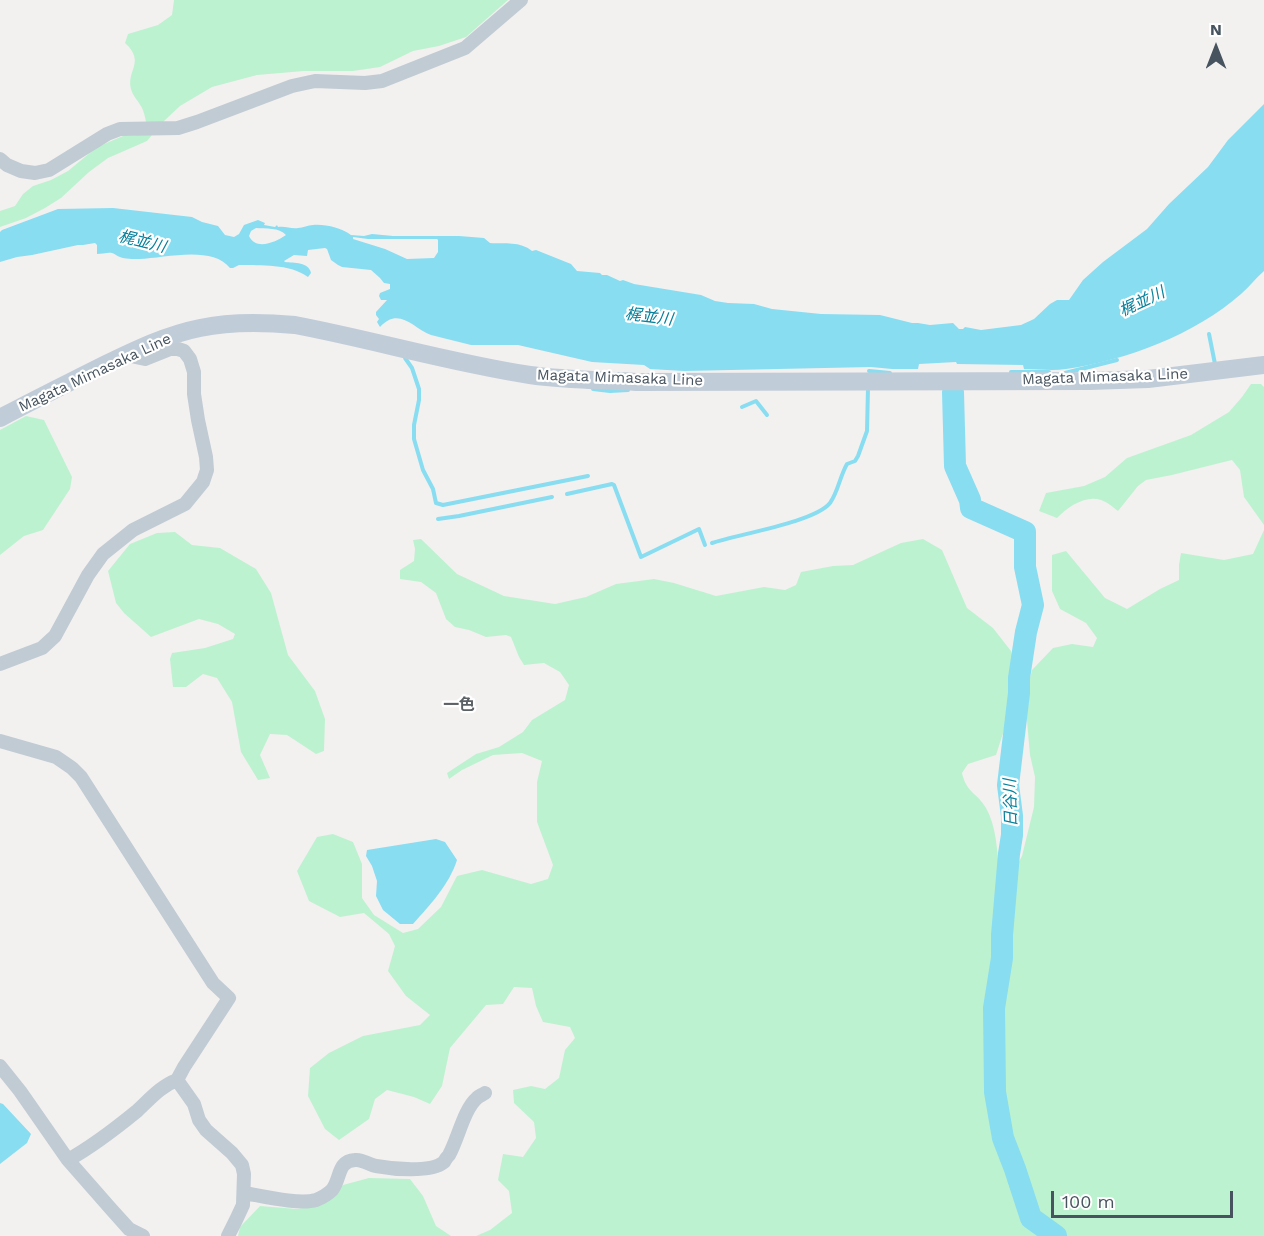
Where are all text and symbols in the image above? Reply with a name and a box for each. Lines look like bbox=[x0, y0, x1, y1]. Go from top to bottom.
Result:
north arrow bbox=[1186, 18, 1246, 78]
text: N bbox=[1210, 20, 1222, 39]
water label: 梶並川 bbox=[116, 227, 168, 257]
water label: 梶並川 bbox=[1116, 283, 1168, 321]
water label: 梶並川 bbox=[624, 305, 674, 329]
street label: Magata Mimasaka Line bbox=[16, 330, 174, 416]
street label: Magata Mimasaka Line bbox=[1022, 365, 1188, 389]
street label: Magata Mimasaka Line bbox=[537, 366, 703, 390]
district label: 一色 bbox=[443, 695, 475, 715]
water label: 日谷川 bbox=[1001, 779, 1021, 827]
scale bar bbox=[1054, 1179, 1236, 1217]
text: 100 m bbox=[1062, 1191, 1115, 1212]

